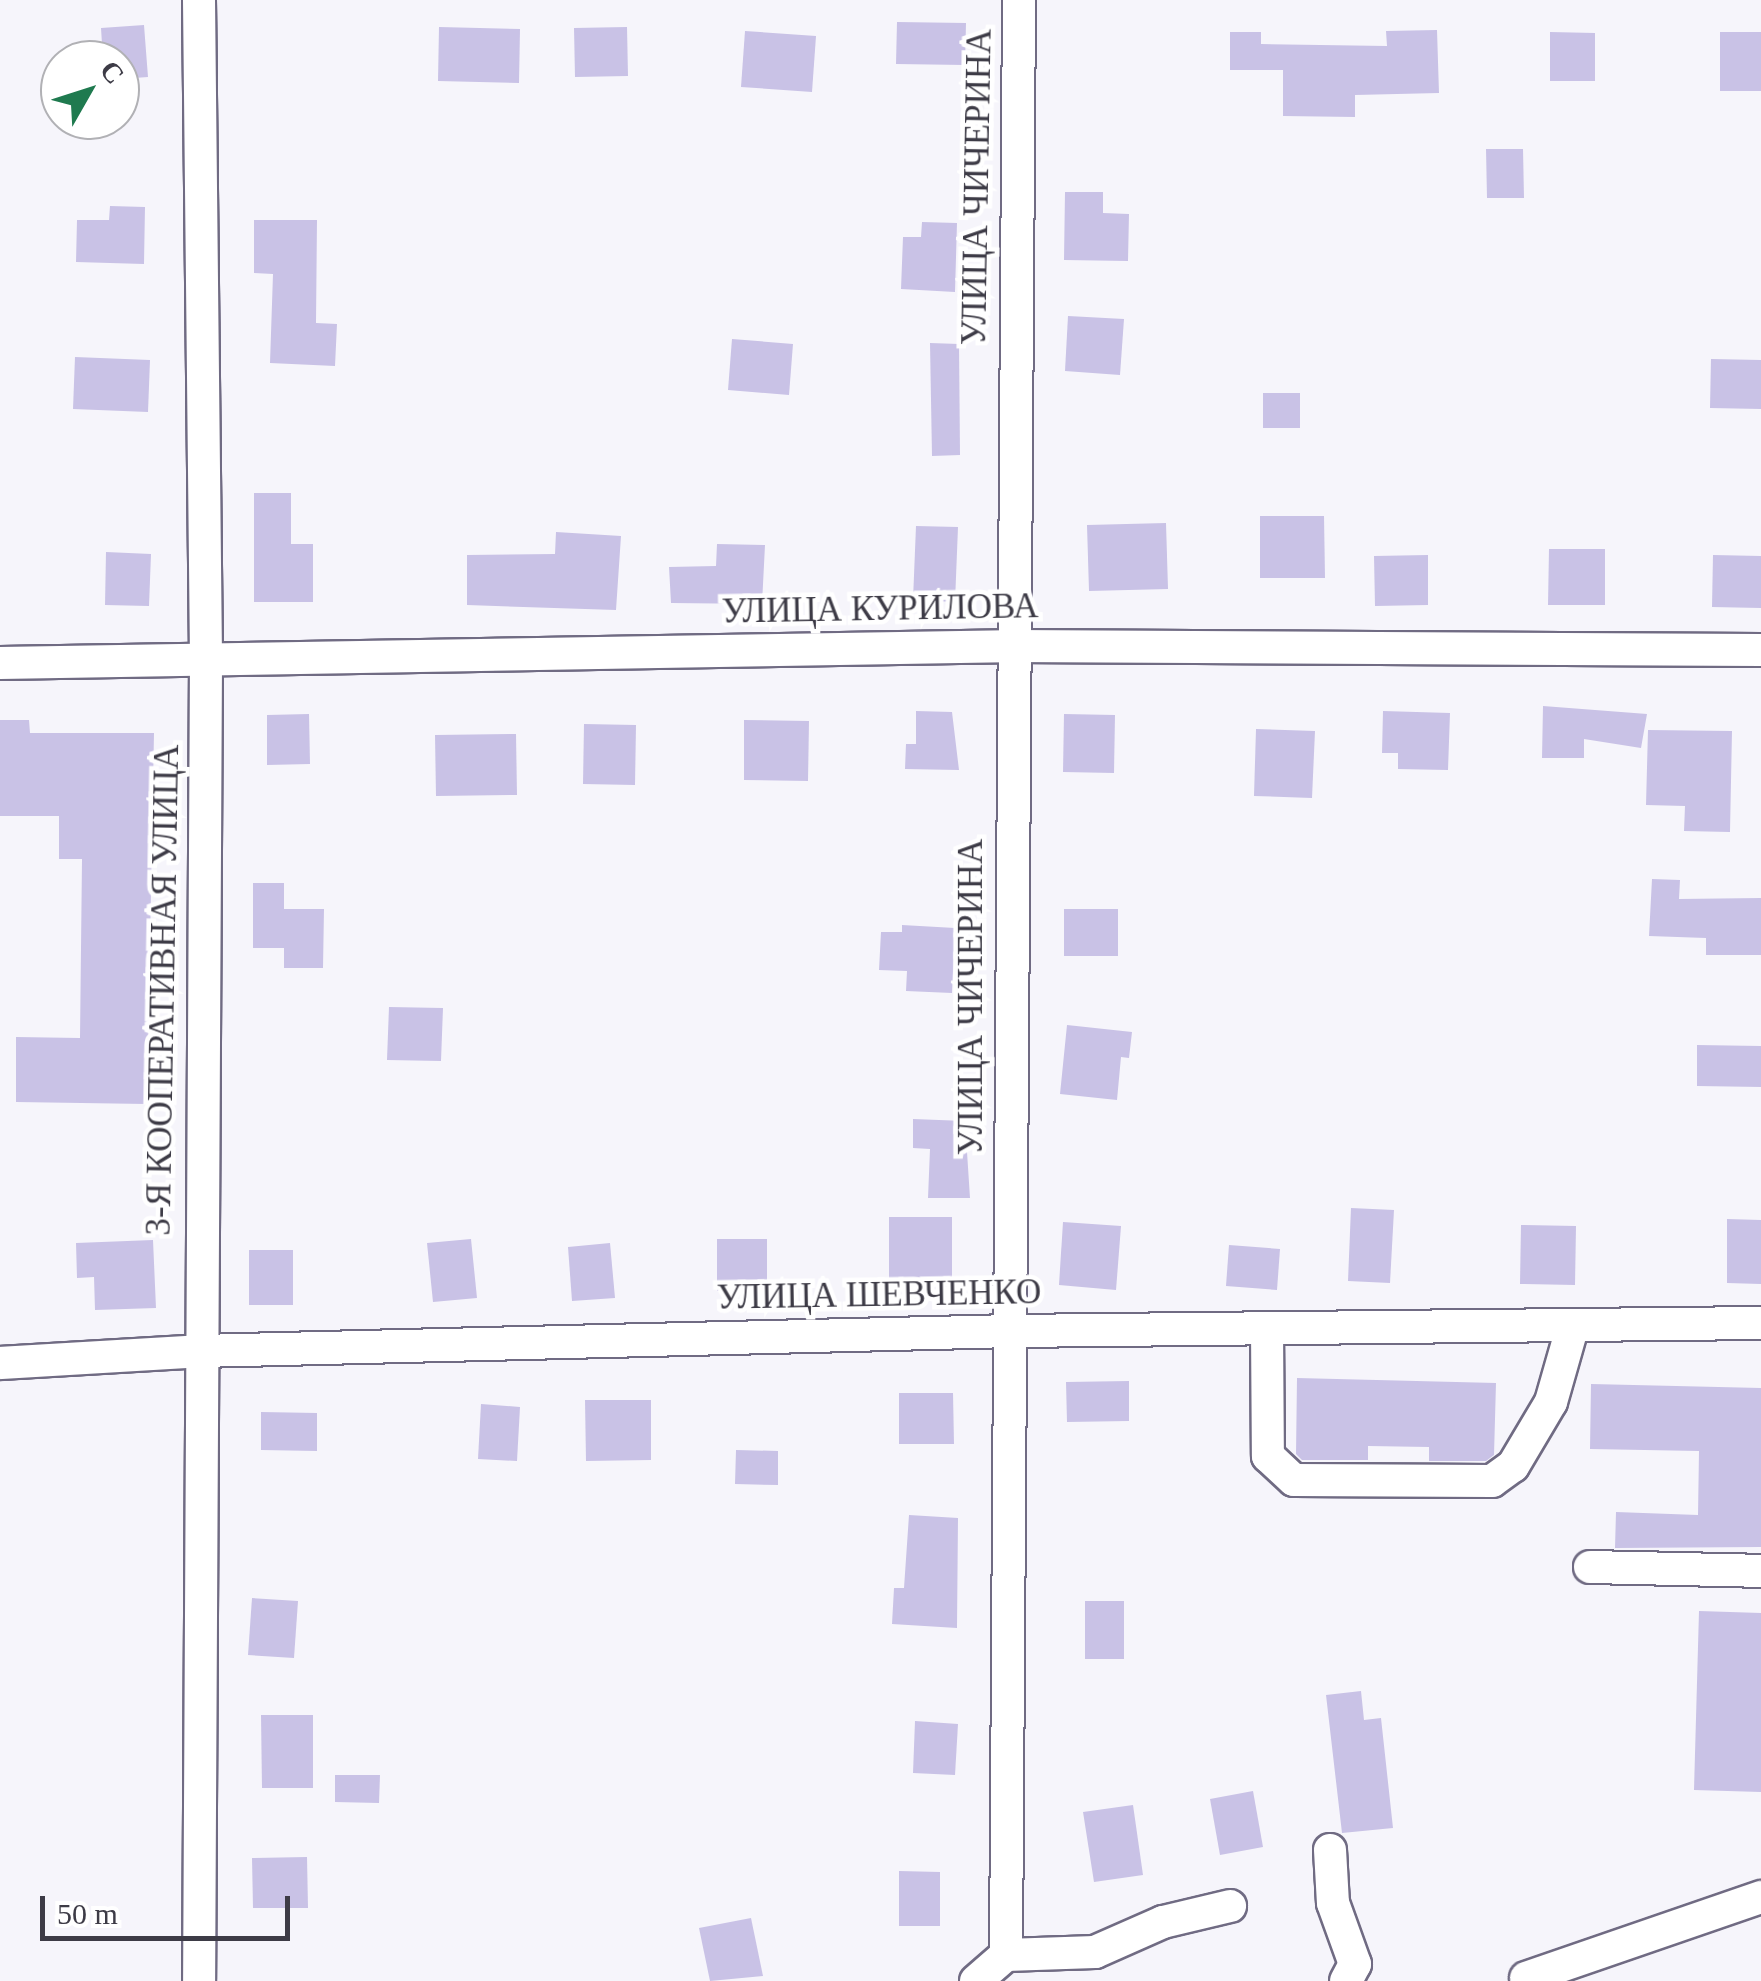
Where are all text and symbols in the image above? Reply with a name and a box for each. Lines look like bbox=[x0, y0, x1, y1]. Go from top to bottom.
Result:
street label: УЛИЦА ЧИЧЕРИНА bbox=[953, 28, 1001, 346]
north arrow bbox=[40, 40, 140, 140]
text: С bbox=[94, 54, 131, 90]
street label: УЛИЦА КУРИЛОВА bbox=[721, 585, 1039, 633]
street label: 3-Я КООПЕРАТИВНАЯ УЛИЦА bbox=[138, 744, 188, 1236]
street label: УЛИЦА ЧИЧЕРИНА bbox=[950, 839, 992, 1155]
street label: УЛИЦА ШЕВЧЕНКО bbox=[716, 1271, 1042, 1319]
scale bar bbox=[45, 1876, 295, 1938]
text: 50 m bbox=[57, 1897, 118, 1930]

